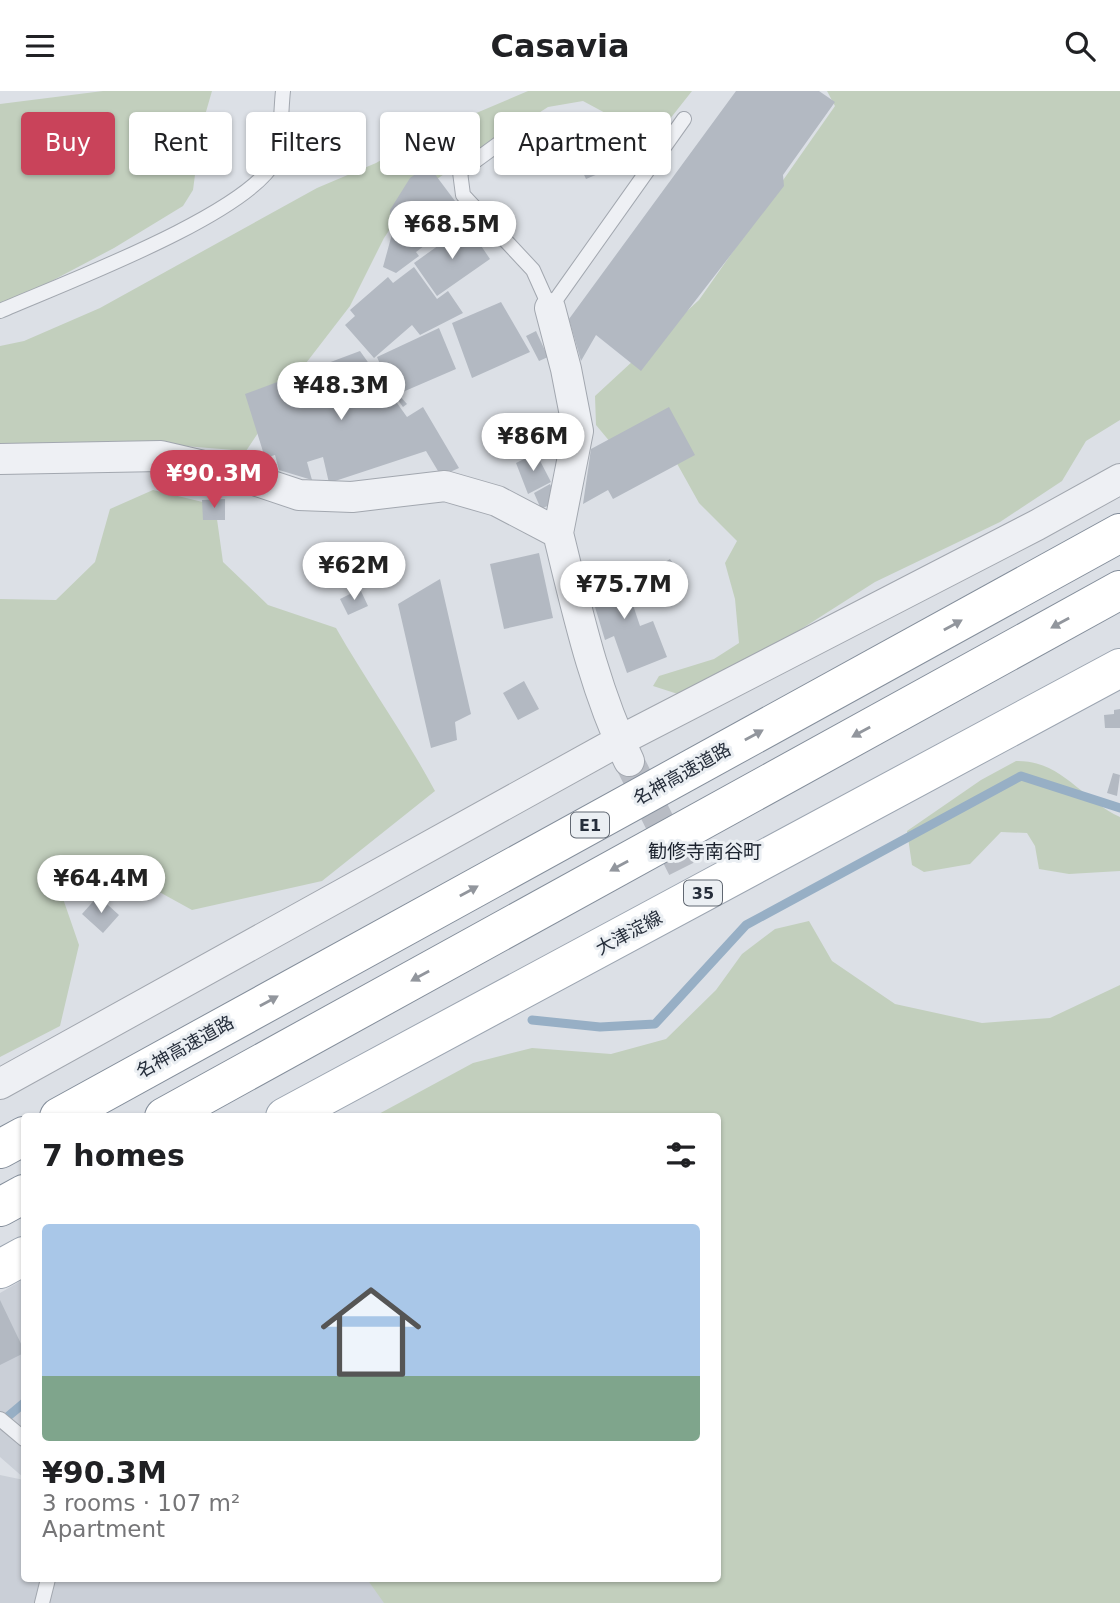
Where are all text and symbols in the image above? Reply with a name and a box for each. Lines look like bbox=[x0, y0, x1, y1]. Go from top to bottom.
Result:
icon: menu bbox=[21, 27, 59, 65]
text: Casavia bbox=[490, 27, 630, 65]
icon: search bbox=[1061, 27, 1099, 65]
chip: Buy bbox=[21, 112, 115, 175]
chip: Rent bbox=[129, 112, 232, 175]
chip: Filters bbox=[246, 112, 366, 175]
chip: New bbox=[380, 112, 480, 175]
chip: Apartment bbox=[494, 112, 671, 175]
pin: ¥68.5M bbox=[395, 201, 509, 261]
text: ¥68.5M bbox=[404, 211, 500, 237]
pin: ¥48.3M bbox=[284, 363, 398, 422]
text: ¥48.3M bbox=[293, 372, 389, 398]
pin: ¥86M bbox=[492, 413, 574, 473]
text: ¥86M bbox=[498, 423, 568, 449]
pin: ¥90.3M bbox=[157, 451, 271, 510]
text: ¥90.3M bbox=[166, 460, 262, 486]
pin: ¥62M bbox=[313, 543, 395, 602]
text: ¥62M bbox=[319, 552, 389, 578]
pin: ¥75.7M bbox=[567, 561, 681, 621]
text: ¥75.7M bbox=[576, 571, 672, 597]
one-way arrow bbox=[1050, 616, 1070, 628]
one-way arrow bbox=[944, 619, 963, 631]
one-way arrow bbox=[851, 726, 871, 738]
one-way arrow bbox=[744, 729, 764, 740]
street label: 名神高速道路 bbox=[629, 738, 734, 809]
road number: E1 bbox=[571, 813, 609, 838]
district label: 勧修寺南谷町 bbox=[648, 840, 762, 862]
pin: ¥64.4M bbox=[44, 855, 158, 915]
one-way arrow bbox=[609, 860, 629, 872]
text: ¥64.4M bbox=[53, 865, 149, 891]
road number: 35 bbox=[684, 881, 722, 905]
one-way arrow bbox=[459, 886, 479, 897]
street label: 大津淀線 bbox=[592, 906, 665, 959]
one-way arrow bbox=[410, 970, 429, 982]
one-way arrow bbox=[260, 995, 279, 1007]
street label: 名神高速道路 bbox=[132, 1011, 237, 1082]
icon: filters bbox=[662, 1136, 700, 1174]
text: 7 homes bbox=[42, 1138, 185, 1173]
icon: home bbox=[308, 1269, 434, 1395]
text: ¥90.3M bbox=[42, 1455, 167, 1490]
text: 3 rooms · 107 m² bbox=[42, 1490, 240, 1516]
text: Apartment bbox=[42, 1516, 165, 1542]

